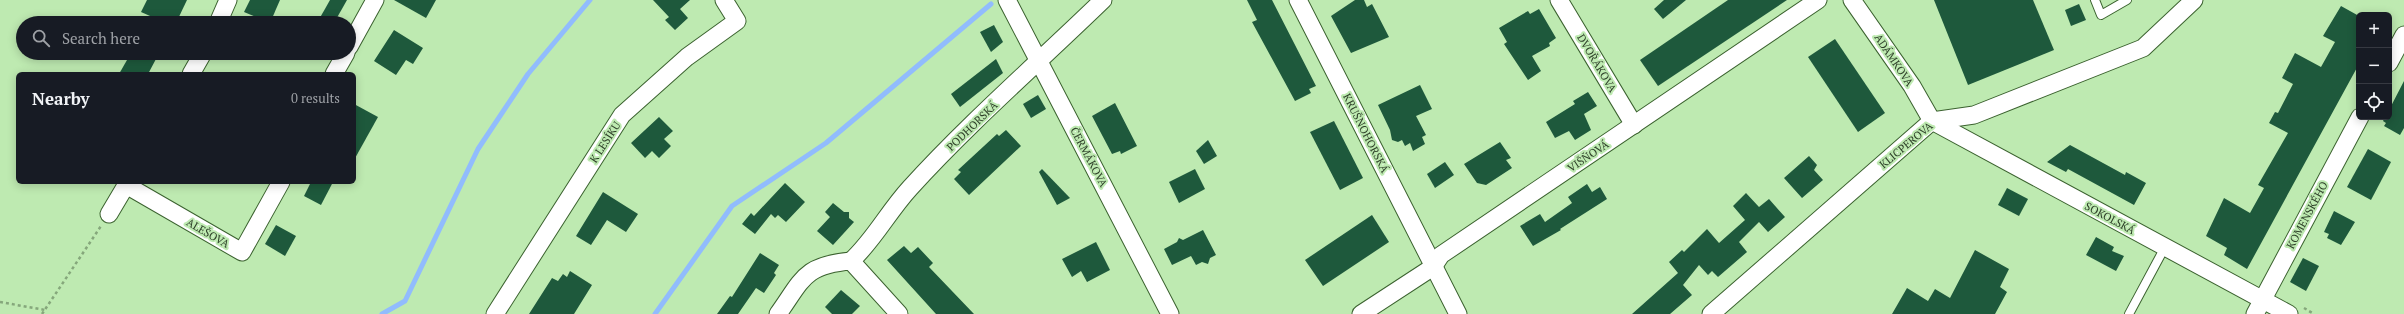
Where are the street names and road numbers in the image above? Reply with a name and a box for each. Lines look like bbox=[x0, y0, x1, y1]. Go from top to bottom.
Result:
street label: DVOŘÁKOVA bbox=[1574, 31, 1620, 95]
street label: ADÁMKOVA bbox=[1871, 31, 1917, 89]
street label: KRUŠNOHORSKÁ bbox=[1340, 91, 1392, 175]
street label: PODHORSKÁ bbox=[943, 98, 1001, 154]
street label: K LESÍKU bbox=[586, 118, 624, 165]
street label: KLICPEROVA bbox=[1876, 118, 1936, 171]
street label: ČERMÁKOVA bbox=[1067, 125, 1111, 190]
street label: VIŠŇOVÁ bbox=[1565, 137, 1612, 175]
street label: KOMENSKÉHO bbox=[2283, 179, 2331, 251]
street label: SOKOLSKÁ bbox=[2082, 199, 2138, 237]
street label: ALEŠOVA bbox=[184, 215, 232, 251]

